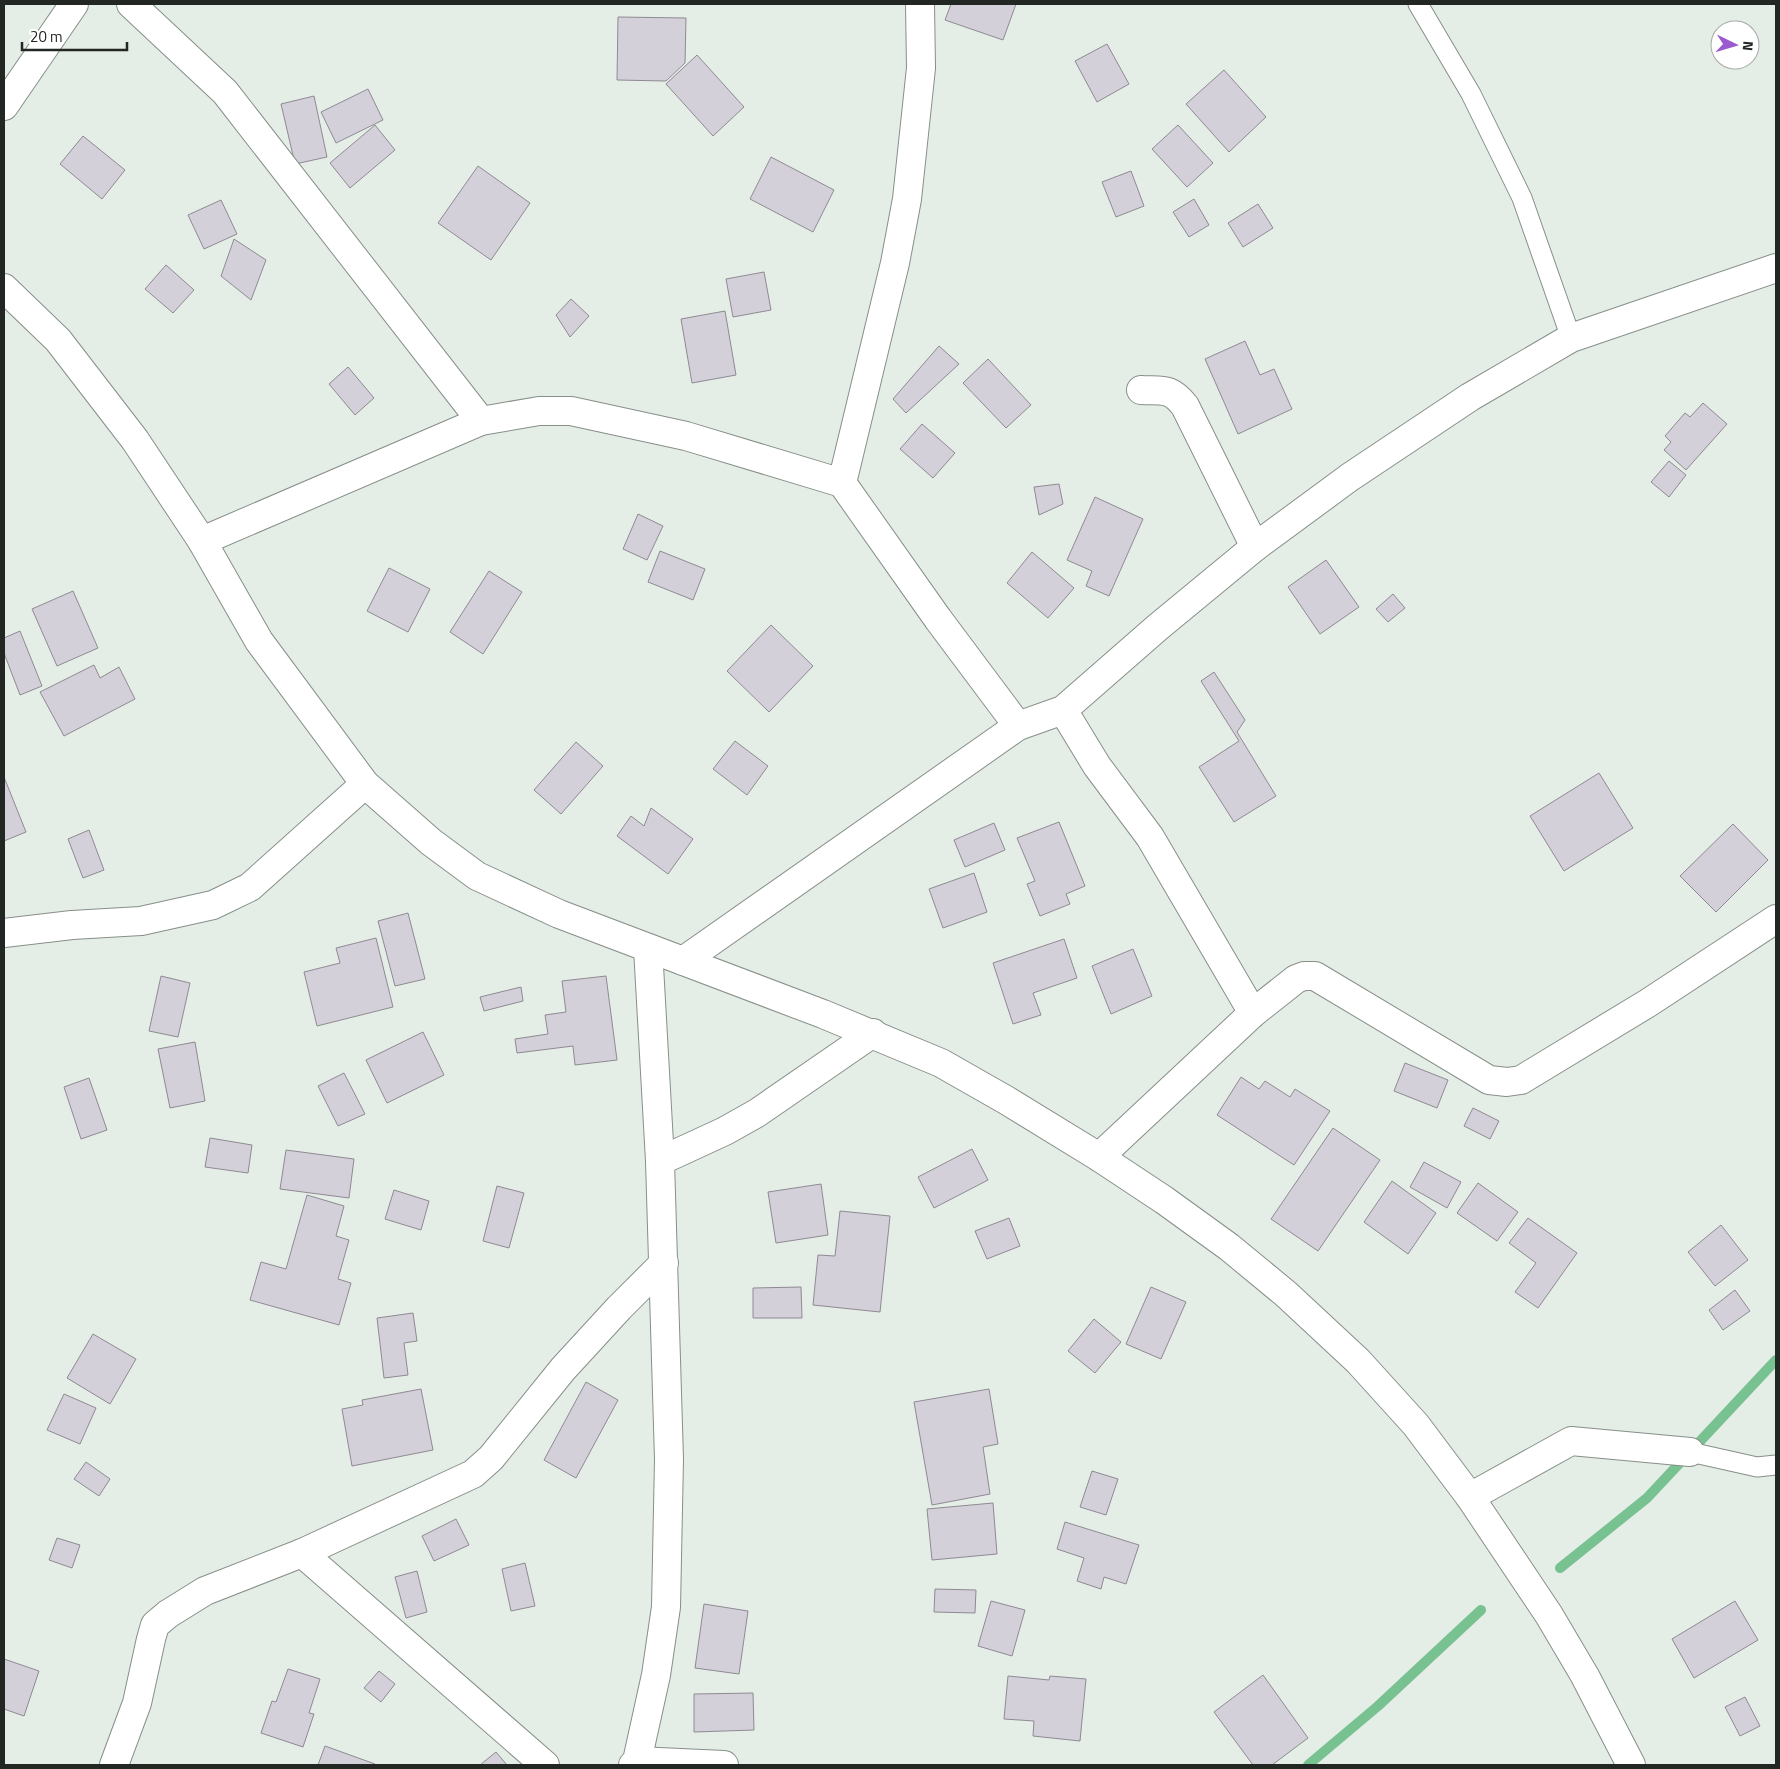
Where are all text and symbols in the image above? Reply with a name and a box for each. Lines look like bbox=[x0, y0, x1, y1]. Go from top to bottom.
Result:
scale bar bbox=[22, 20, 128, 52]
north arrow bbox=[1710, 20, 1760, 70]
text: 20 m bbox=[30, 25, 63, 48]
text: N bbox=[1738, 40, 1759, 52]

